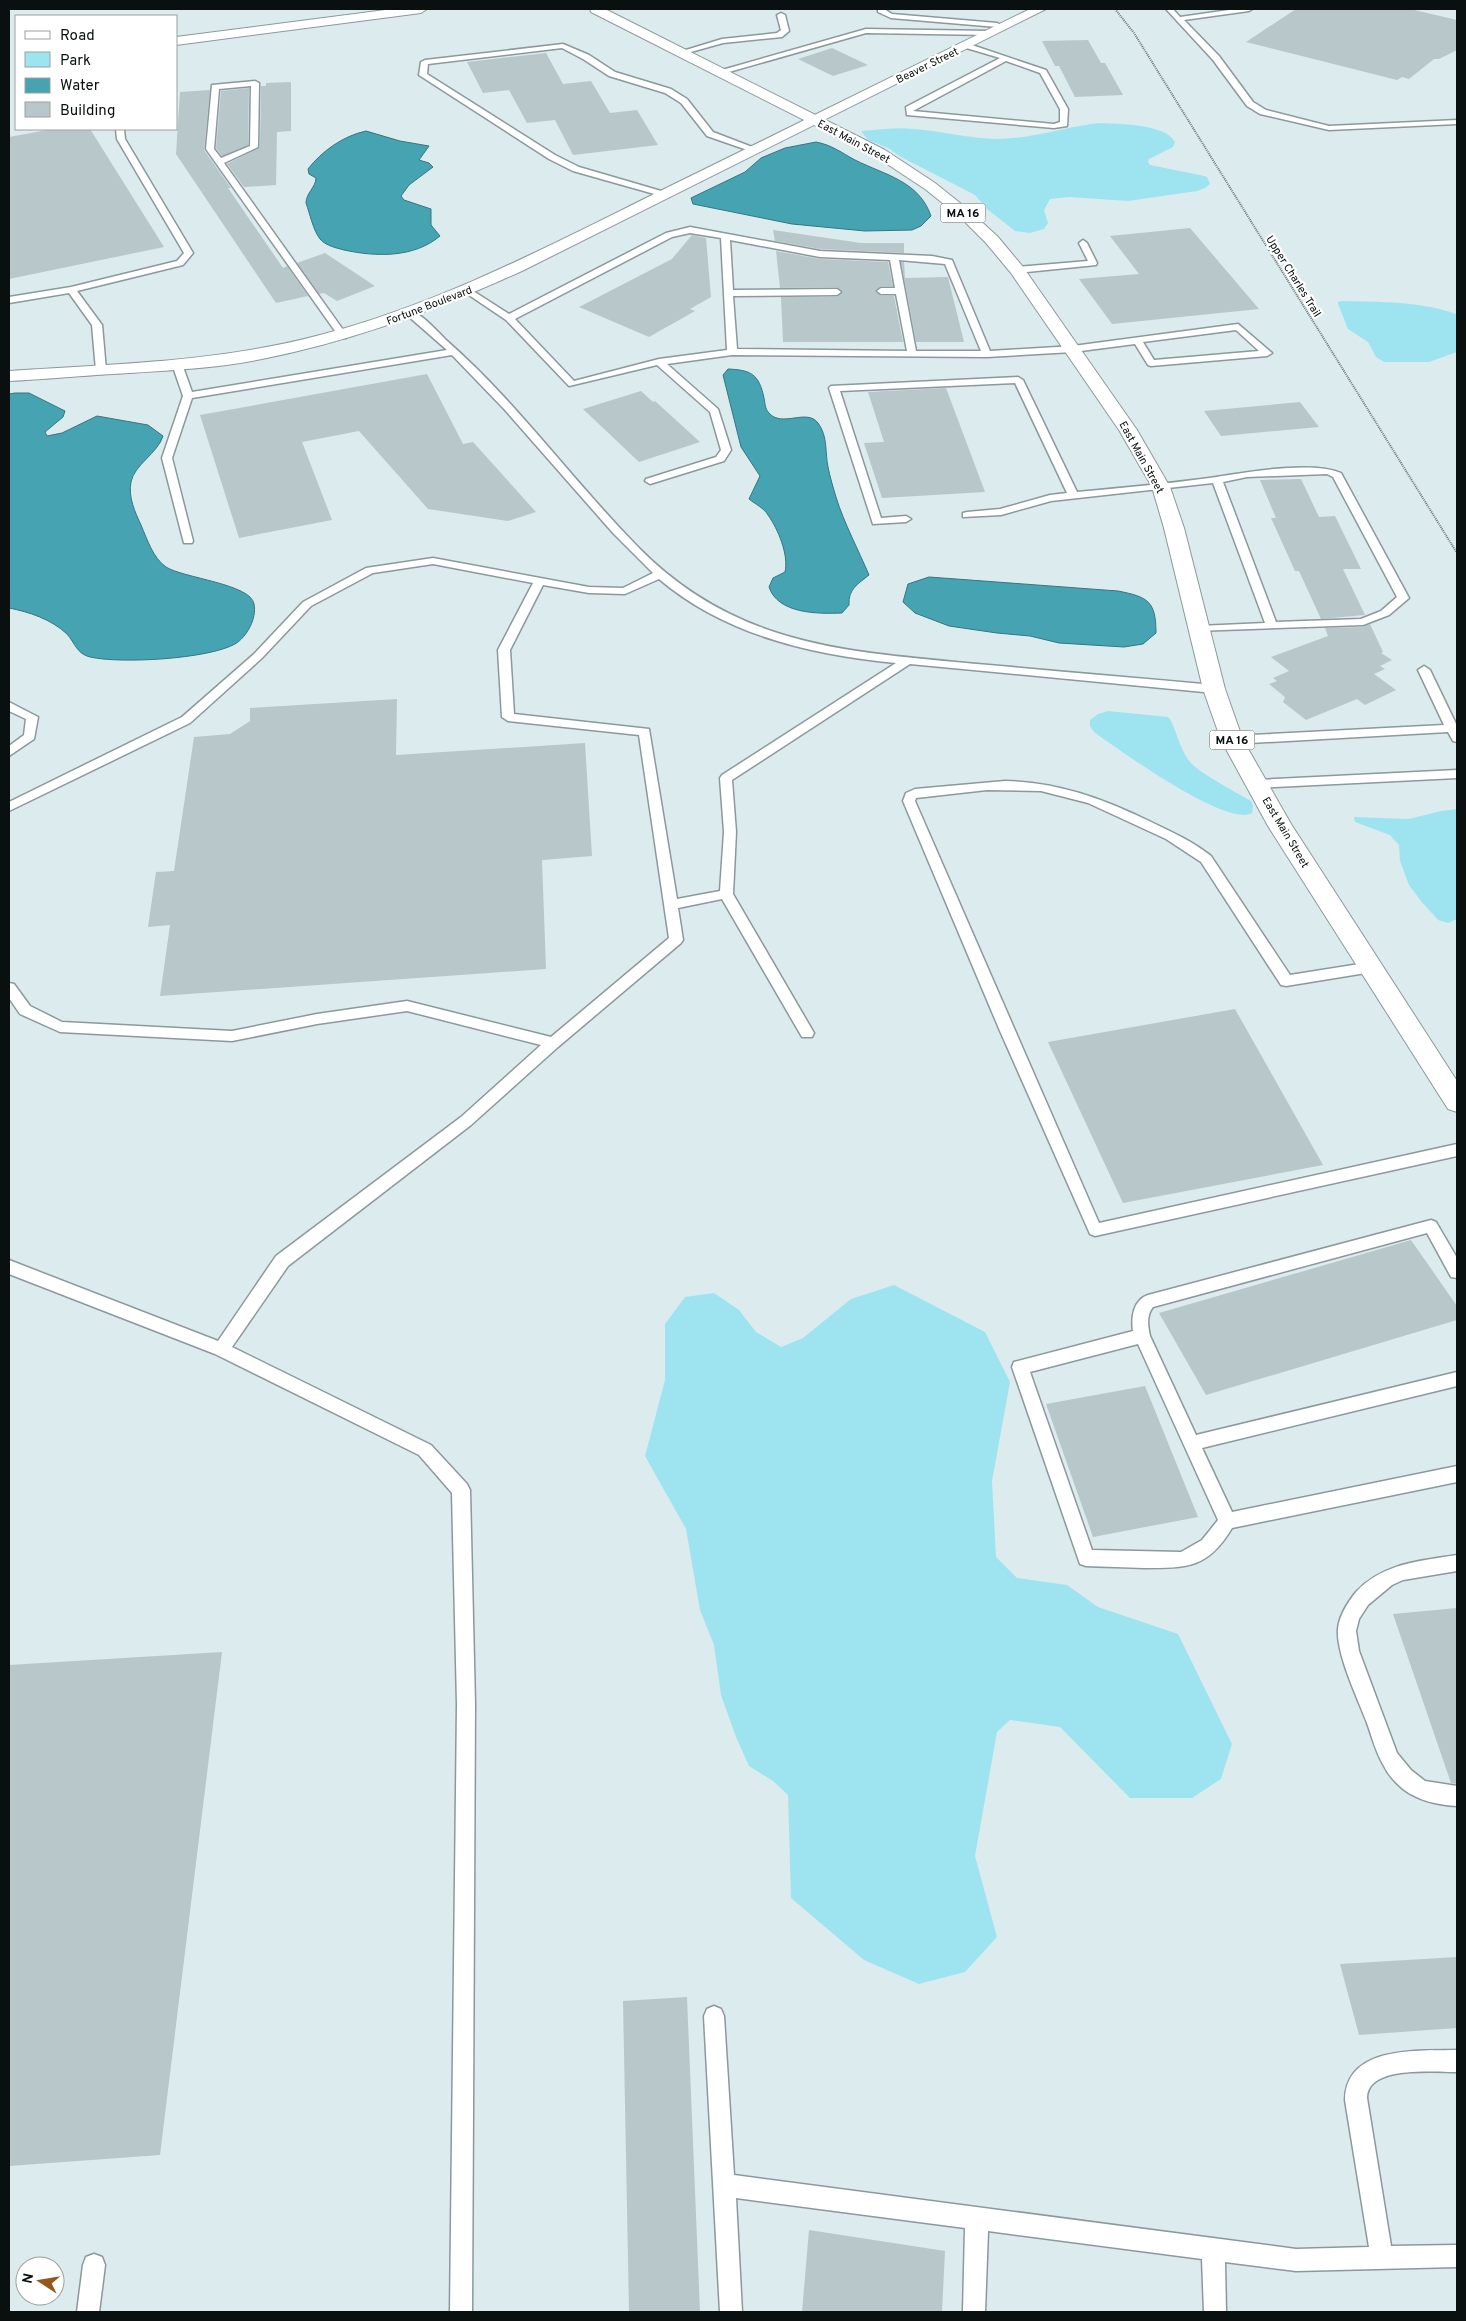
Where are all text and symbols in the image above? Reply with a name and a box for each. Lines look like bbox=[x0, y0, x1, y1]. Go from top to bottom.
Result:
legend bbox=[15, 15, 178, 130]
text: Road bbox=[60, 27, 95, 46]
street label: Beaver Street bbox=[894, 45, 961, 87]
text: Park bbox=[60, 52, 91, 71]
text: Water bbox=[60, 77, 100, 96]
text: Building bbox=[60, 102, 115, 121]
street label: East Main Street bbox=[815, 117, 892, 167]
road number: MA 16 bbox=[940, 204, 986, 222]
street label: Upper Charles Trail bbox=[1262, 233, 1324, 320]
street label: Fortune Boulevard bbox=[385, 283, 474, 329]
street label: East Main Street bbox=[1116, 419, 1167, 496]
road number: MA 16 bbox=[1210, 730, 1254, 750]
street label: East Main Street bbox=[1258, 795, 1312, 871]
north arrow bbox=[15, 2256, 65, 2306]
text: N bbox=[19, 2272, 38, 2285]

